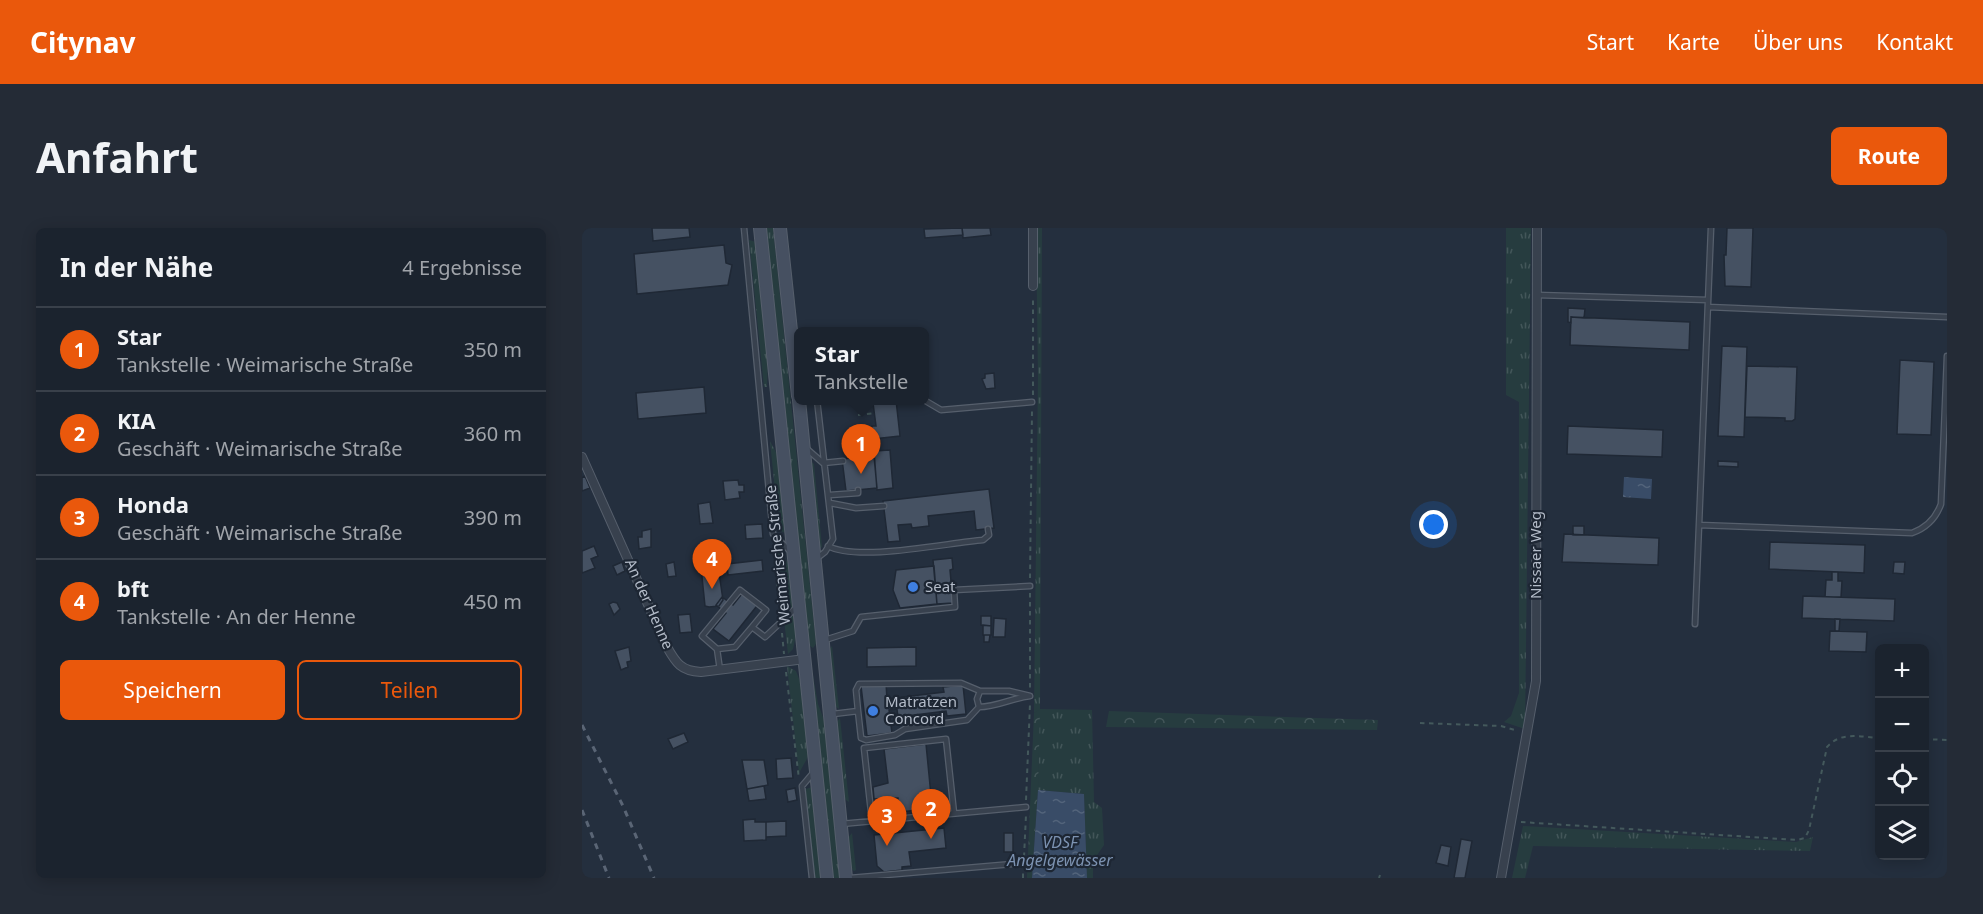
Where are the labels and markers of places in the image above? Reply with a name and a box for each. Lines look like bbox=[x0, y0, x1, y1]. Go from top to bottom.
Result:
pin: 1 bbox=[842, 424, 880, 474]
pin: 4 bbox=[692, 540, 732, 589]
place label: Seat bbox=[925, 576, 956, 596]
marker: Seat bbox=[906, 580, 920, 594]
place label: Matratzen Concord bbox=[885, 691, 957, 728]
marker: Matratzen Concord bbox=[866, 704, 880, 718]
pin: 2 bbox=[912, 790, 950, 839]
pin: 3 bbox=[868, 796, 906, 846]

